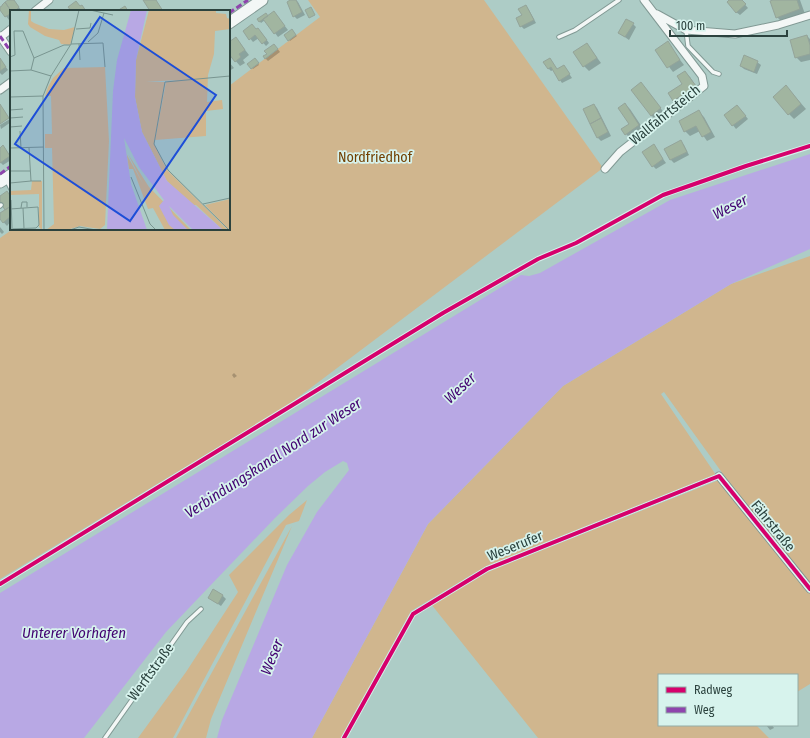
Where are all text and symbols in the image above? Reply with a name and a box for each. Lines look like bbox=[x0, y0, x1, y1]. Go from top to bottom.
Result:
inset map bbox=[10, 10, 230, 230]
scale bar bbox=[670, 12, 787, 38]
text: 100 m bbox=[676, 19, 705, 33]
street label: Wallfahrtsteich bbox=[626, 81, 704, 149]
park label: Nordfriedhof bbox=[338, 149, 414, 166]
water label: Weser bbox=[710, 190, 751, 223]
water label: Weser bbox=[440, 368, 480, 407]
water label: Verbindungskanal Nord zur Weser bbox=[181, 394, 365, 522]
street label: Fährstraße bbox=[747, 497, 799, 555]
street label: Weserufer bbox=[485, 527, 545, 565]
water label: Unterer Vorhafen bbox=[22, 624, 126, 642]
water label: Weser bbox=[257, 636, 288, 677]
street label: Werftstraße bbox=[124, 640, 178, 704]
legend bbox=[658, 674, 798, 726]
text: Radweg bbox=[694, 683, 733, 697]
text: Weg bbox=[694, 703, 715, 717]

